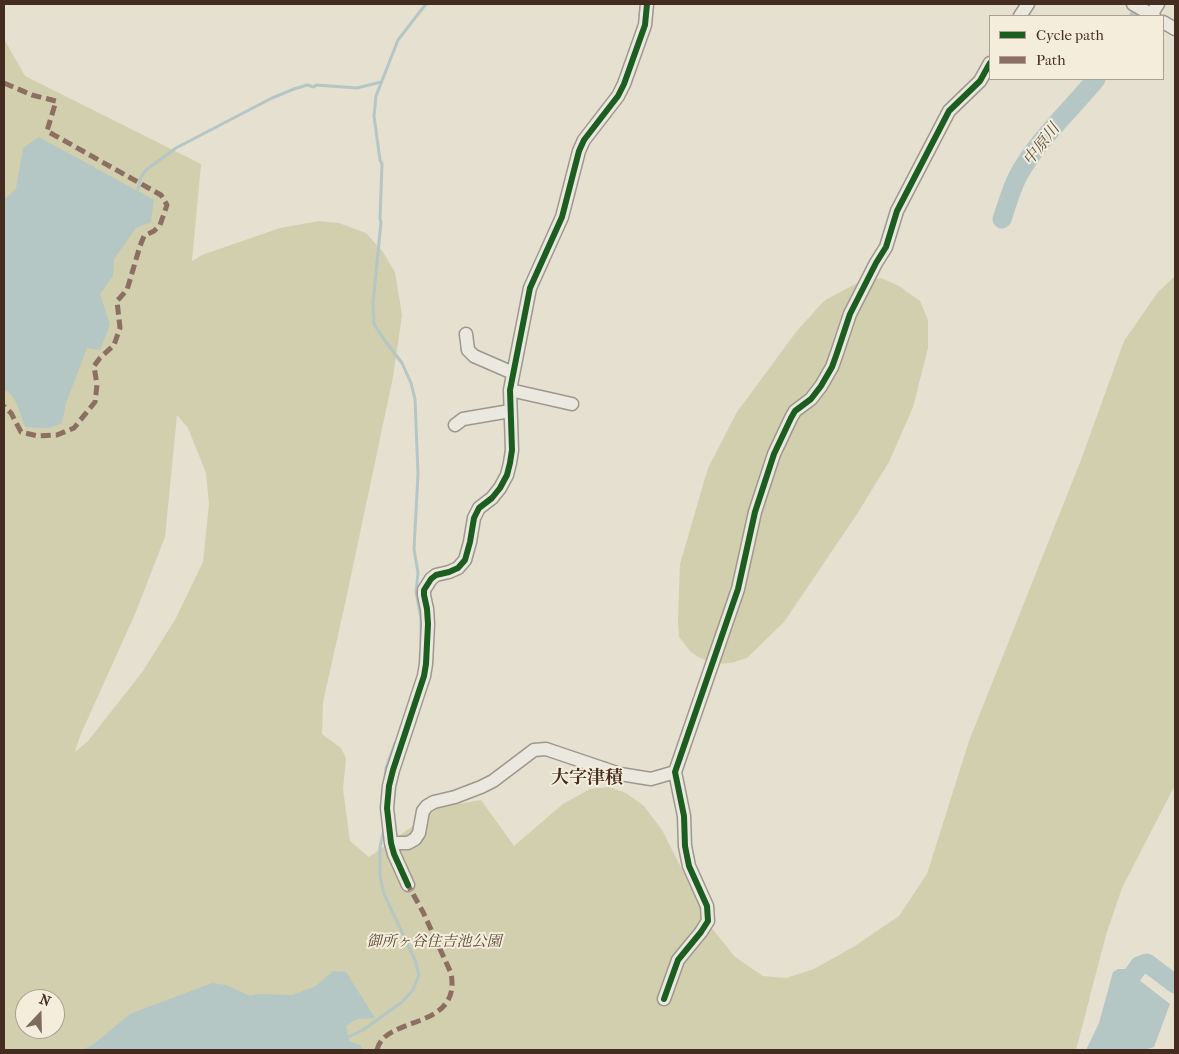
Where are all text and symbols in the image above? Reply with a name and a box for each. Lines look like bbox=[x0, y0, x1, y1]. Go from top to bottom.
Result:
legend bbox=[989, 15, 1164, 80]
text: Cycle path bbox=[1036, 26, 1104, 44]
text: Path bbox=[1036, 51, 1066, 69]
water label: 中原川 bbox=[1020, 120, 1064, 170]
district label: 大字津積 bbox=[551, 768, 623, 790]
park label: 御所ヶ谷住吉池公園 bbox=[367, 933, 501, 951]
north arrow bbox=[15, 989, 65, 1039]
text: N bbox=[37, 991, 53, 1010]

